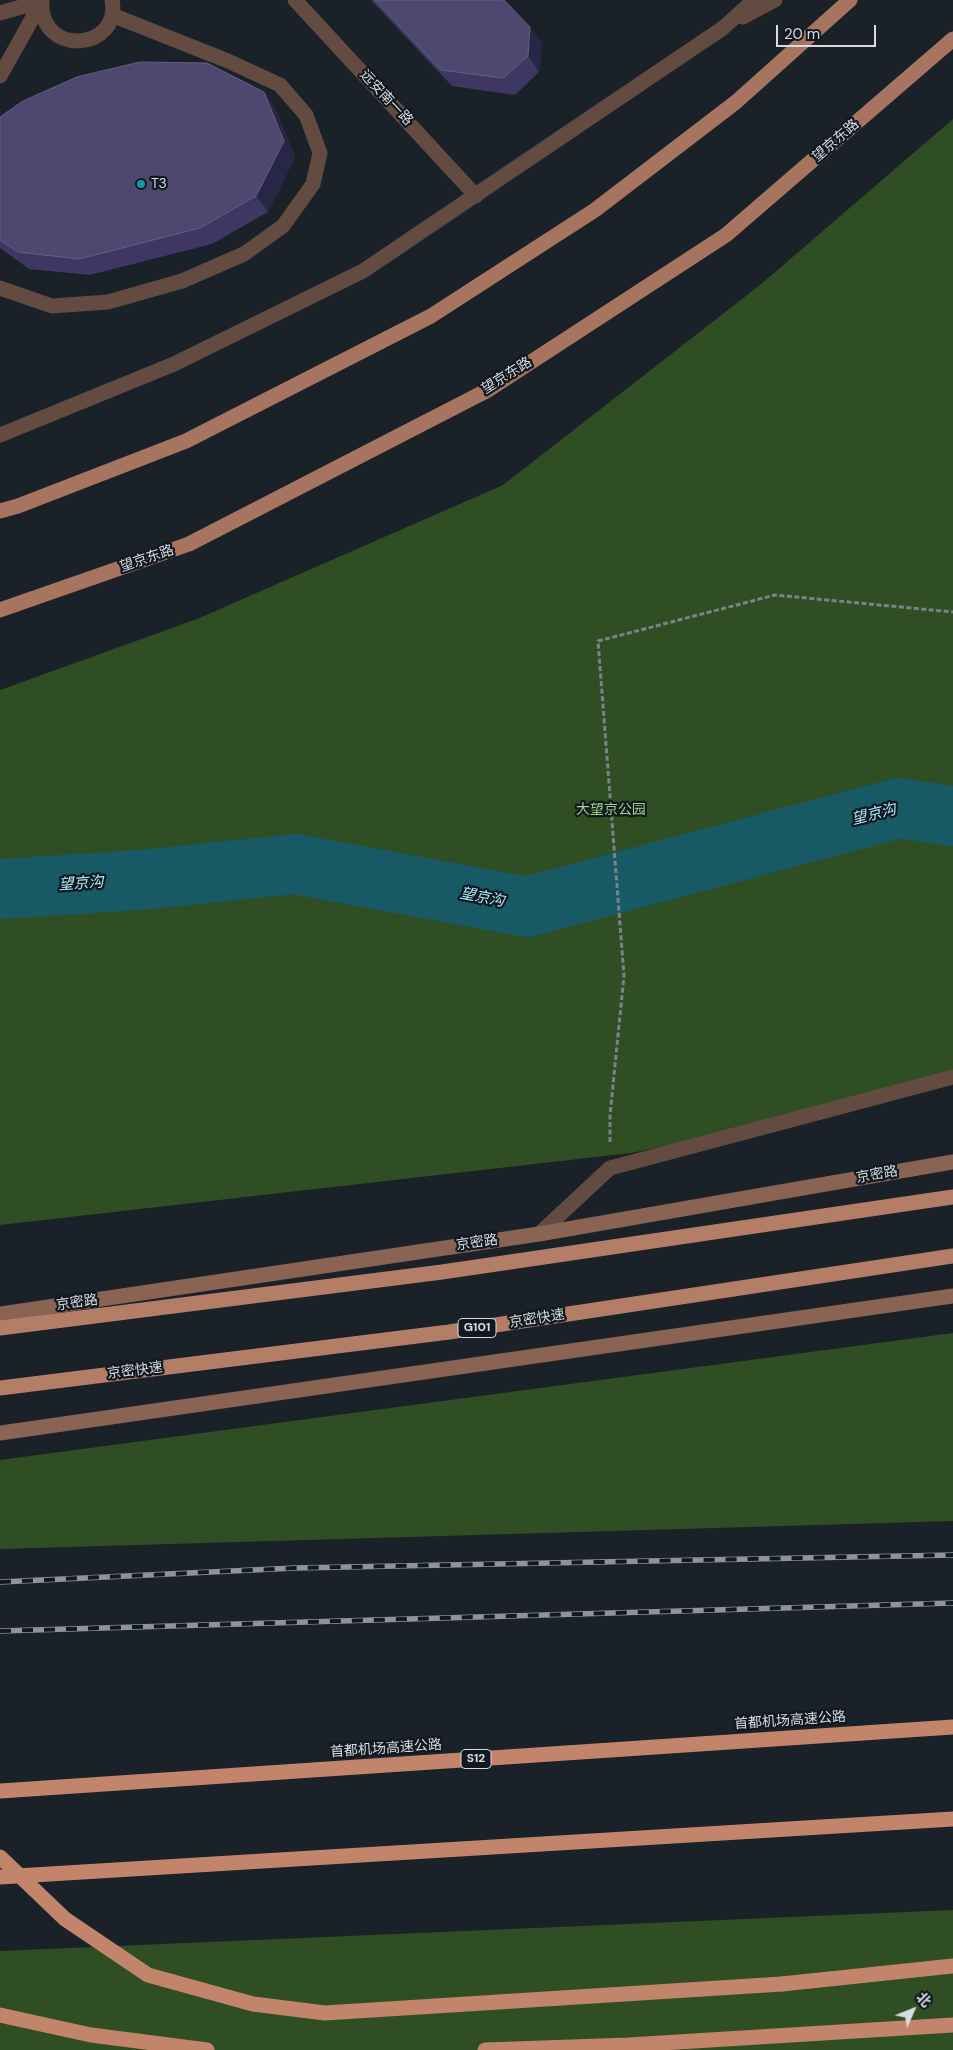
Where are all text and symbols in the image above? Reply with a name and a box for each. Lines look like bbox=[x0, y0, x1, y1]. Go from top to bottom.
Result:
scale bar bbox=[778, 15, 878, 47]
text: 20 m bbox=[784, 24, 820, 44]
street label: 远安南一路 bbox=[356, 67, 416, 129]
street label: 望京东路 bbox=[809, 116, 863, 166]
place label: T3 bbox=[151, 176, 167, 192]
marker: T3 bbox=[135, 178, 147, 190]
street label: 望京东路 bbox=[479, 354, 535, 398]
street label: 望京东路 bbox=[118, 542, 176, 576]
water label: 望京沟 bbox=[850, 801, 898, 829]
park label: 大望京公园 bbox=[576, 802, 646, 818]
water label: 望京沟 bbox=[58, 873, 104, 895]
water label: 望京沟 bbox=[458, 885, 506, 911]
street label: 京密路 bbox=[855, 1163, 899, 1187]
street label: 京密路 bbox=[455, 1232, 499, 1254]
street label: 京密路 bbox=[55, 1292, 99, 1314]
street label: 京密快速 bbox=[508, 1306, 566, 1332]
road number: G101 bbox=[458, 1319, 496, 1338]
street label: 京密快速 bbox=[106, 1359, 164, 1383]
street label: 首都机场高速公路 bbox=[734, 1709, 846, 1733]
street label: 首都机场高速公路 bbox=[330, 1737, 442, 1761]
road number: S12 bbox=[461, 1750, 491, 1768]
north arrow bbox=[888, 1985, 938, 2035]
text: 北 bbox=[912, 1988, 935, 2011]

